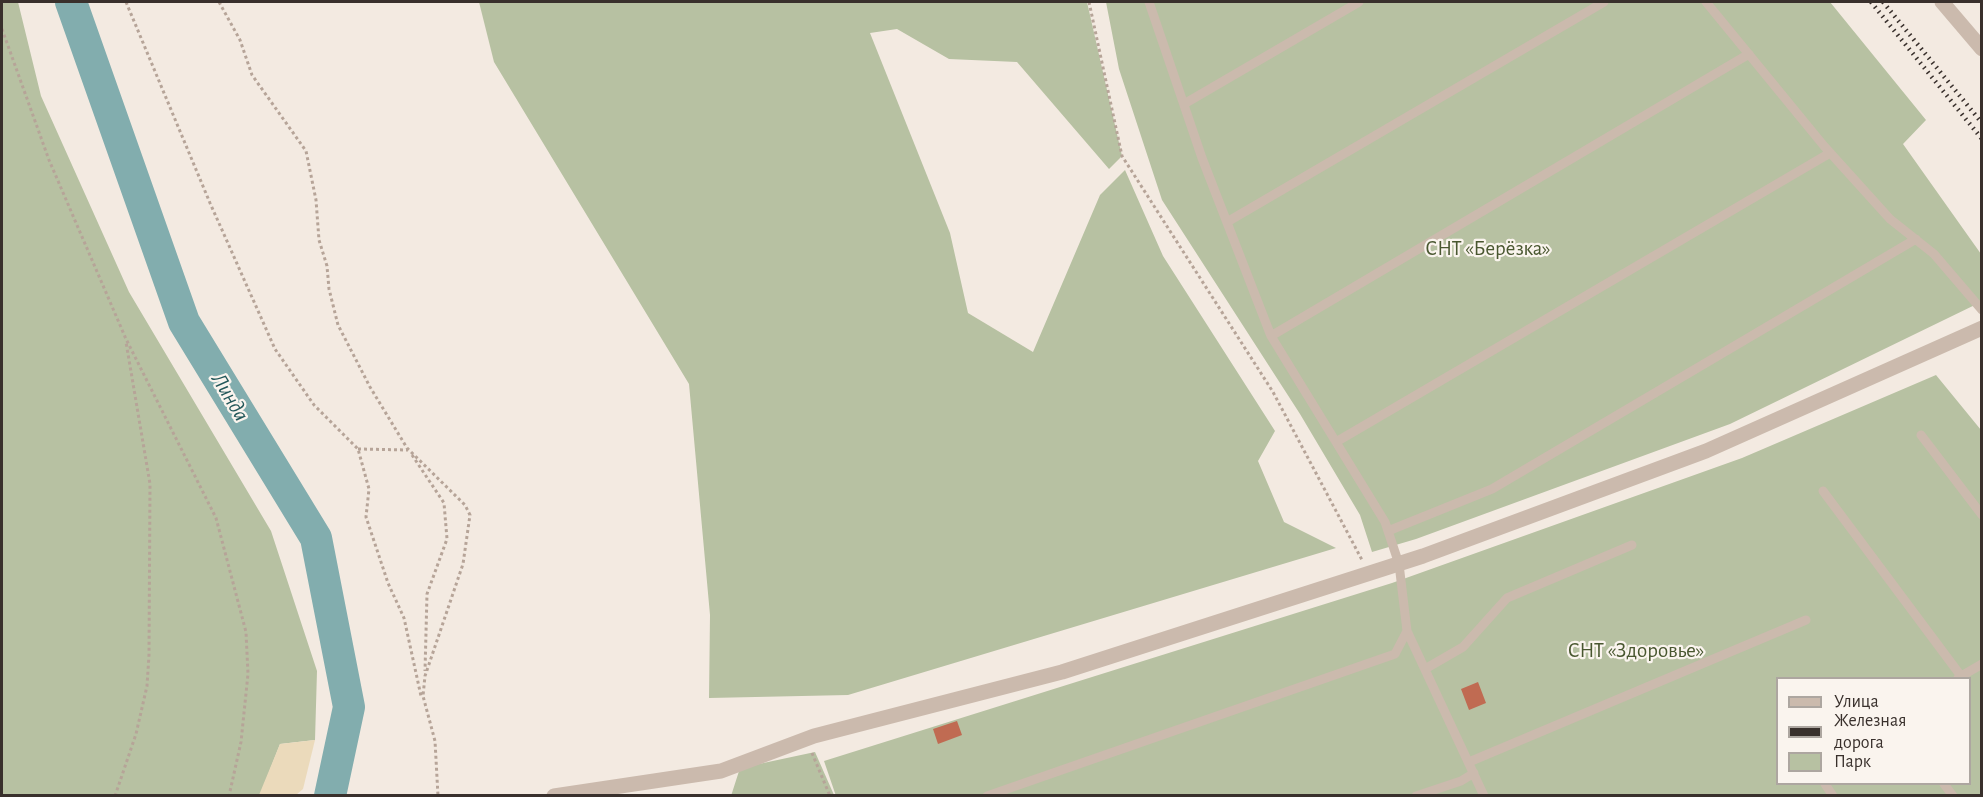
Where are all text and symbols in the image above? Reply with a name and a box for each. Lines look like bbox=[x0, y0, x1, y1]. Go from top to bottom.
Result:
park label: СНТ «Берёзка» bbox=[1425, 236, 1551, 262]
water label: Линда bbox=[205, 368, 255, 426]
park label: СНТ «Здоровье» bbox=[1568, 638, 1704, 664]
legend bbox=[1776, 677, 1971, 785]
text: Улица bbox=[1834, 693, 1879, 711]
text: Железная дорога bbox=[1834, 712, 1906, 752]
text: Парк bbox=[1834, 753, 1871, 771]

